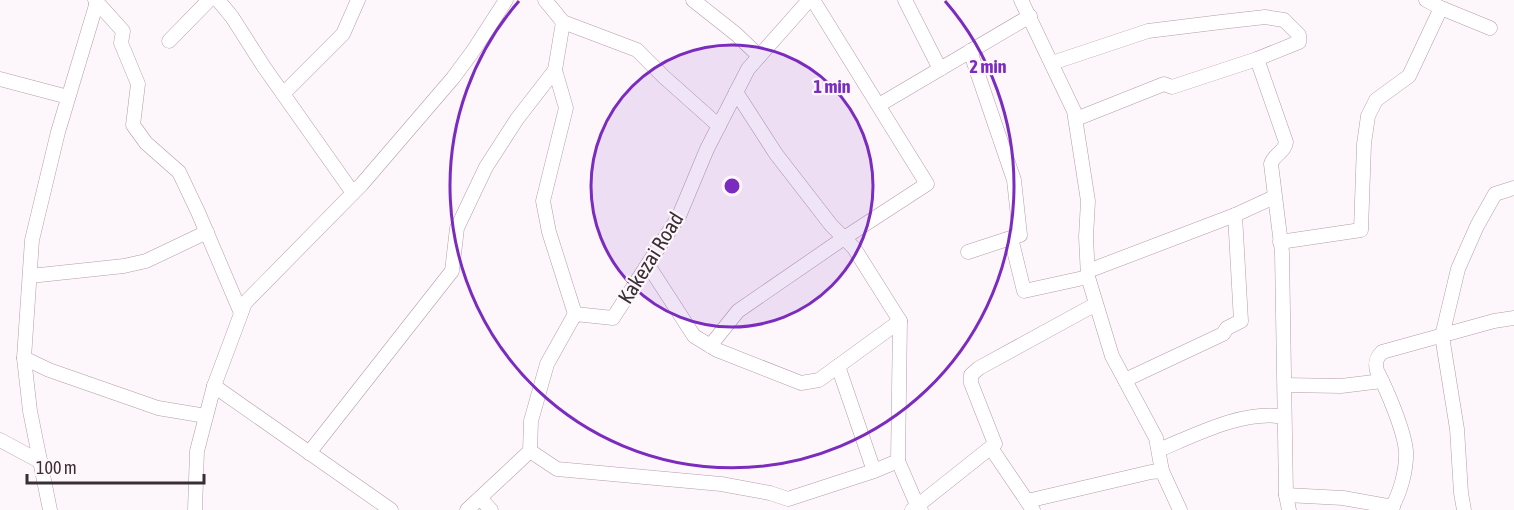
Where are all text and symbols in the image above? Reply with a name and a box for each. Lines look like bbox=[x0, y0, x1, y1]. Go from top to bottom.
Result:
text: 2 min bbox=[970, 56, 1007, 77]
text: 1 min bbox=[814, 76, 851, 97]
centre of rings bbox=[722, 176, 742, 196]
street label: Kakezai Road bbox=[613, 207, 688, 308]
scale bar bbox=[27, 447, 204, 485]
text: 100 m bbox=[36, 457, 77, 478]

